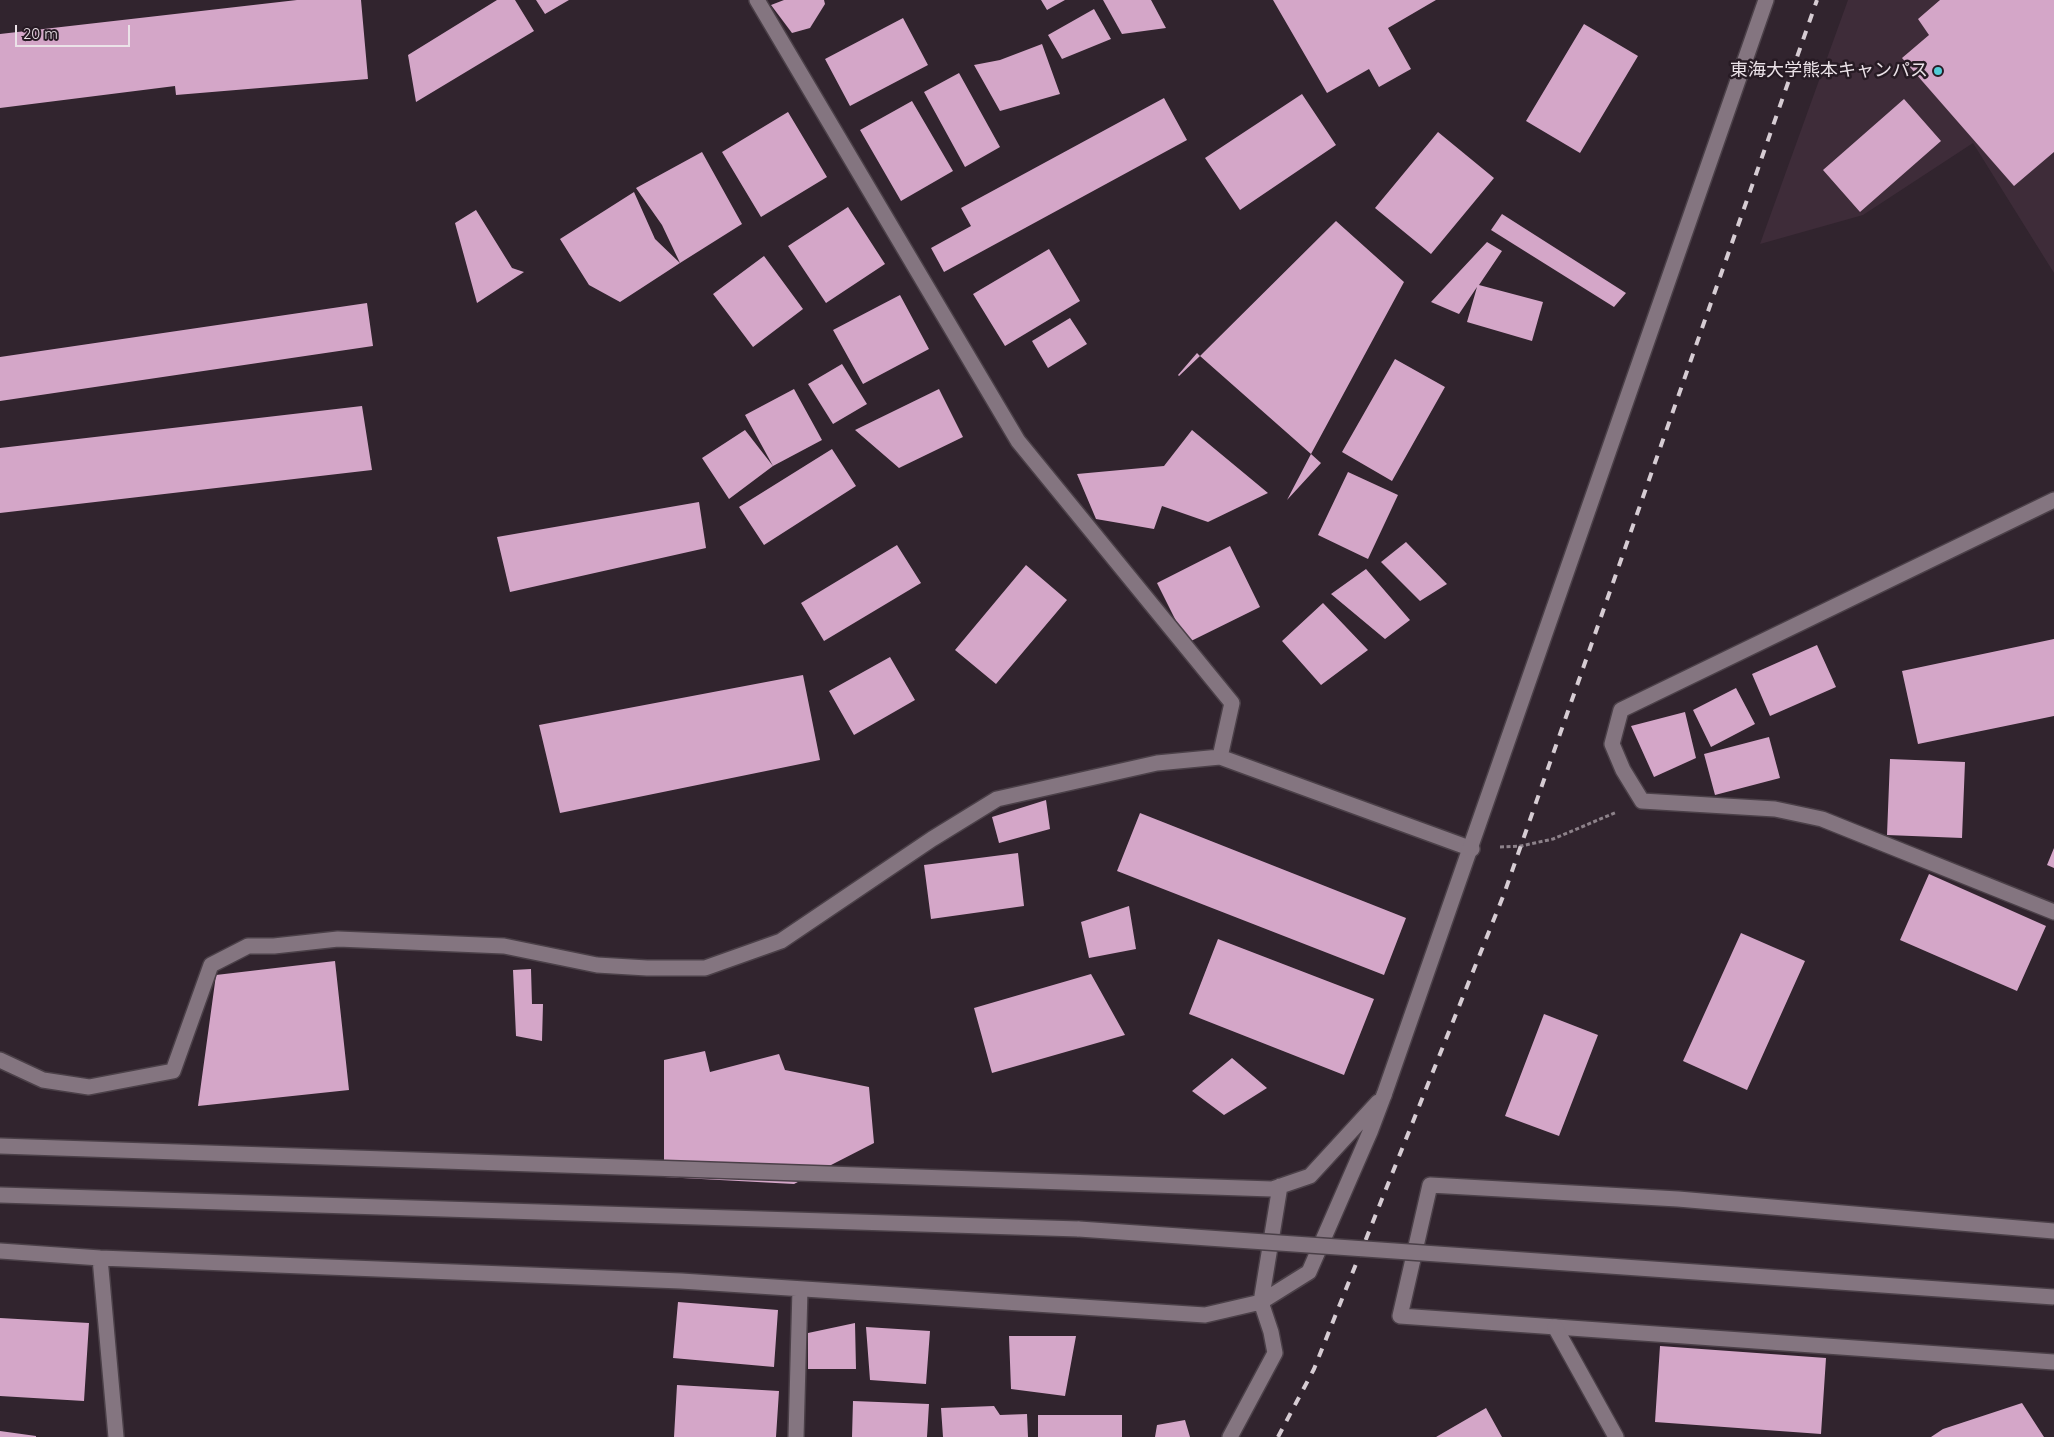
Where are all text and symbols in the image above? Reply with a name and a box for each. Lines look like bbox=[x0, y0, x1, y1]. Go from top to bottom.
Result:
scale bar bbox=[18, 15, 132, 47]
text: 20 m bbox=[23, 24, 58, 43]
place label: 東海大学熊本キャンパス bbox=[1730, 60, 1928, 82]
marker: 東海大学熊本キャンパス bbox=[1932, 65, 1944, 77]

